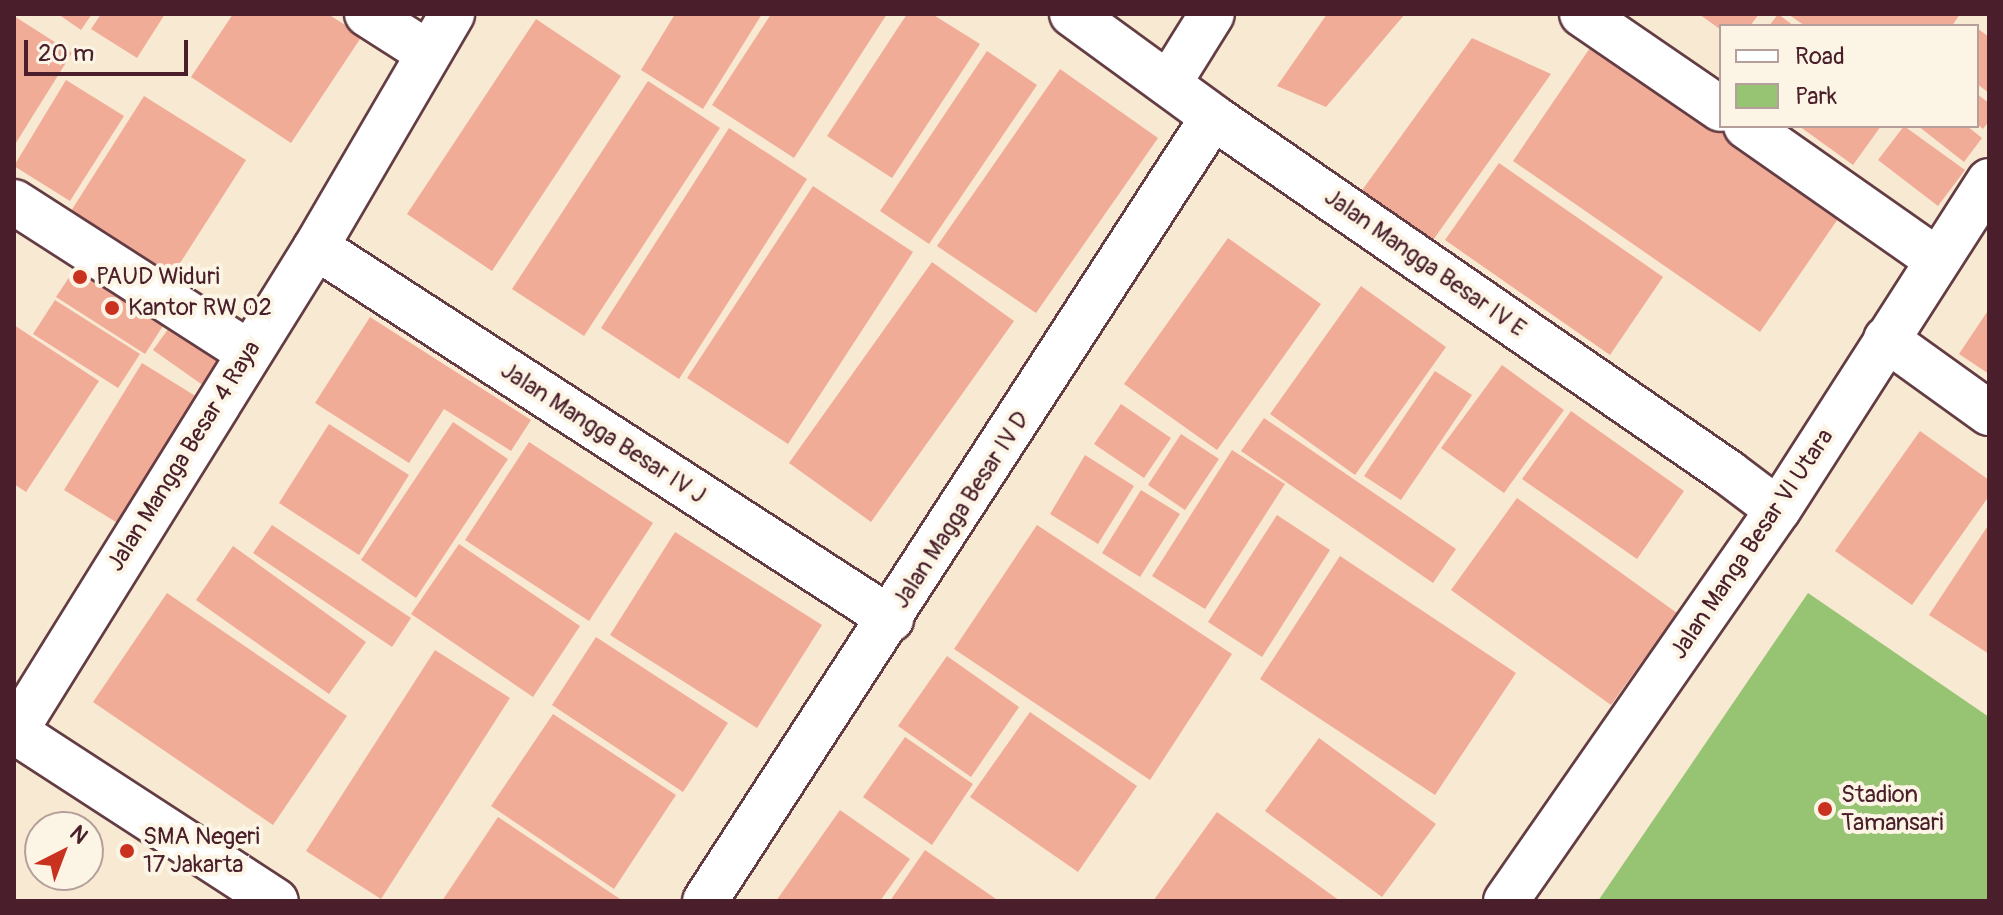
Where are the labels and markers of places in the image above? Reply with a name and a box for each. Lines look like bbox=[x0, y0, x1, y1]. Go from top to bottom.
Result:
place label: PAUD Widuri bbox=[96, 263, 220, 291]
marker: PAUD Widuri bbox=[71, 268, 89, 286]
place label: Kantor RW 02 bbox=[128, 294, 272, 322]
marker: Kantor RW 02 bbox=[103, 299, 121, 317]
place label: Stadion Tamansari bbox=[1841, 781, 1944, 837]
marker: Stadion Tamansari bbox=[1816, 800, 1834, 818]
place label: SMA Negeri 17 Jakarta bbox=[143, 823, 260, 879]
marker: SMA Negeri 17 Jakarta bbox=[118, 842, 136, 860]

